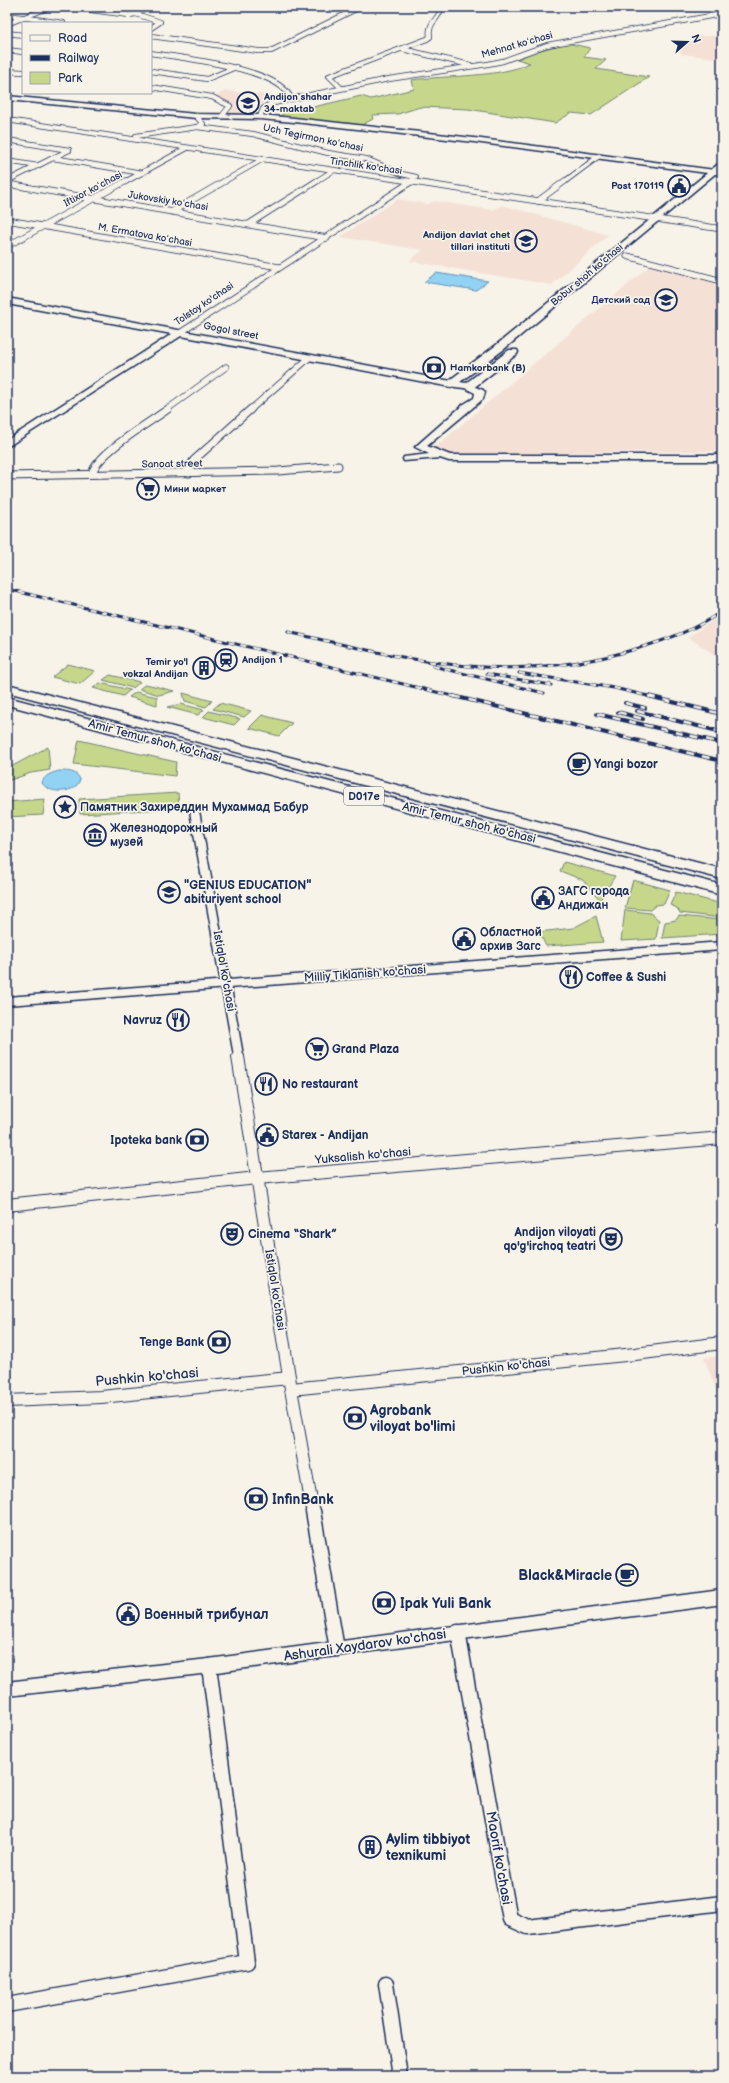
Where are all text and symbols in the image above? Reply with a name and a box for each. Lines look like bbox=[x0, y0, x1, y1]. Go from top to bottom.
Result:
legend bbox=[22, 22, 152, 94]
north arrow bbox=[667, 22, 707, 62]
street label: Mehnat koʻchasi bbox=[480, 29, 554, 61]
text: Road bbox=[58, 31, 87, 46]
text: N bbox=[688, 33, 703, 45]
text: Railway bbox=[58, 51, 100, 66]
text: Park bbox=[58, 71, 82, 86]
school or university icon: Andijon shahar 34-maktab bbox=[235, 90, 261, 116]
place label: Andijon shahar 34-maktab bbox=[263, 91, 333, 115]
street label: Uch Tegirmon koʻchasi bbox=[262, 122, 364, 154]
street label: Tinchlik ko'chasi bbox=[329, 155, 403, 177]
street label: Iftixor koʻchasi bbox=[62, 169, 124, 209]
public building icon: Post 170119 bbox=[666, 173, 692, 199]
place label: Post 170119 bbox=[611, 180, 664, 192]
street label: Jukovskiy koʻchasi bbox=[127, 189, 209, 213]
street label: M. Ermatova koʻchasi bbox=[97, 221, 193, 249]
school or university icon: Andijon davlat chet tillari instituti bbox=[513, 228, 539, 254]
place label: Andijon davlat chet tillari instituti bbox=[422, 229, 511, 253]
street label: Bobur shoh ko'chasi bbox=[548, 241, 626, 309]
street label: Tolstoy ko'chasi bbox=[172, 280, 236, 328]
school or university icon: Детский сад bbox=[653, 287, 679, 313]
place label: Детский сад bbox=[591, 294, 650, 306]
street label: Gogol street bbox=[202, 320, 260, 342]
bank icon: Hamkorbank (B) bbox=[421, 355, 447, 381]
place label: Hamkorbank (B) bbox=[450, 362, 526, 374]
street label: Sanoat street bbox=[141, 457, 203, 471]
supermarket icon: Мини маркет bbox=[135, 476, 161, 502]
place label: Мини маркет bbox=[164, 483, 227, 495]
station icon: Andijon 1 bbox=[213, 647, 239, 673]
place label: Andijon 1 bbox=[241, 654, 283, 666]
building icon: Temir yo'l vokzal Andijan bbox=[191, 655, 217, 681]
place label: Temir yo'l vokzal Andijan bbox=[122, 656, 188, 680]
street label: Amir Temur shoh ko'chasi bbox=[87, 716, 223, 766]
cafe icon: Yangi bozor bbox=[566, 751, 592, 777]
place label: Yangi bozor bbox=[594, 757, 658, 772]
road number: D017e bbox=[344, 787, 384, 805]
place icon: Памятник Захиреддин Мухаммад Бабур bbox=[52, 794, 78, 820]
street label: Amir Temur shoh ko'chasi bbox=[401, 799, 538, 847]
place label: Памятник Захиреддин Мухаммад Бабур bbox=[80, 800, 309, 815]
place label: Железнодорожный музей bbox=[110, 821, 218, 850]
museum icon: Железнодорожный музей bbox=[82, 822, 108, 848]
place label: "GENIUS EDUCATION" abituriyent school bbox=[184, 878, 311, 907]
school or university icon: "GENIUS EDUCATION" abituriyent school bbox=[156, 879, 182, 905]
place label: ЗАГС города Андижан bbox=[557, 884, 630, 913]
public building icon: ЗАГС города Андижан bbox=[530, 885, 556, 911]
place label: Областной архив Загс bbox=[480, 925, 542, 954]
public building icon: Областной архив Загс bbox=[451, 926, 477, 952]
street label: Istiqlol ko'chasi bbox=[210, 929, 239, 1013]
street label: Milliy Tiklanish ko'chasi bbox=[303, 962, 427, 986]
restaurant icon: Coffee & Sushi bbox=[558, 964, 584, 990]
place label: Coffee & Sushi bbox=[586, 970, 666, 985]
restaurant icon: Navruz bbox=[165, 1007, 191, 1033]
place label: Navruz bbox=[123, 1013, 162, 1028]
supermarket icon: Grand Plaza bbox=[304, 1036, 330, 1062]
place label: Grand Plaza bbox=[332, 1042, 399, 1057]
restaurant icon: No restaurant bbox=[253, 1071, 279, 1097]
place label: No restaurant bbox=[282, 1077, 358, 1092]
public building icon: Starex - Andijan bbox=[254, 1122, 280, 1148]
bank icon: Ipoteka bank bbox=[184, 1127, 210, 1153]
place label: Starex - Andijan bbox=[282, 1128, 369, 1143]
place label: Ipoteka bank bbox=[110, 1133, 183, 1148]
street label: Yuksalish ko'chasi bbox=[313, 1144, 412, 1168]
theatre icon: Cinema “Shark” bbox=[219, 1221, 245, 1247]
place label: Andijon viloyati qo'g'irchoq teatri bbox=[503, 1225, 596, 1254]
theatre icon: Andijon viloyati qo'g'irchoq teatri bbox=[598, 1226, 624, 1252]
place label: Cinema “Shark” bbox=[248, 1227, 337, 1242]
street label: Istiqlol ko'chasi bbox=[261, 1248, 289, 1332]
bank icon: Tenge Bank bbox=[206, 1329, 232, 1355]
place label: Tenge Bank bbox=[140, 1335, 205, 1350]
street label: Pushkin ko'chasi bbox=[461, 1355, 551, 1379]
street label: Pushkin ko'chasi bbox=[95, 1364, 199, 1390]
place label: Agrobank viloyat bo'limi bbox=[369, 1402, 455, 1435]
bank icon: Agrobank viloyat bo'limi bbox=[342, 1405, 368, 1431]
bank icon: InfinBank bbox=[243, 1486, 269, 1512]
place label: InfinBank bbox=[272, 1491, 334, 1508]
cafe icon: Black&Miracle bbox=[614, 1562, 640, 1588]
place label: Black&Miracle bbox=[518, 1567, 612, 1584]
bank icon: Ipak Yuli Bank bbox=[371, 1590, 397, 1616]
place label: Ipak Yuli Bank bbox=[400, 1595, 492, 1612]
public building icon: Военный трибунал bbox=[115, 1601, 141, 1627]
place label: Военный трибунал bbox=[144, 1606, 269, 1623]
street label: Ashurali Xaydarov ko'chasi bbox=[283, 1625, 447, 1665]
street label: Maorif ko'chasi bbox=[482, 1810, 516, 1906]
place label: Aylim tibbiyot texnikumi bbox=[385, 1831, 470, 1864]
building icon: Aylim tibbiyot texnikumi bbox=[357, 1834, 383, 1860]

